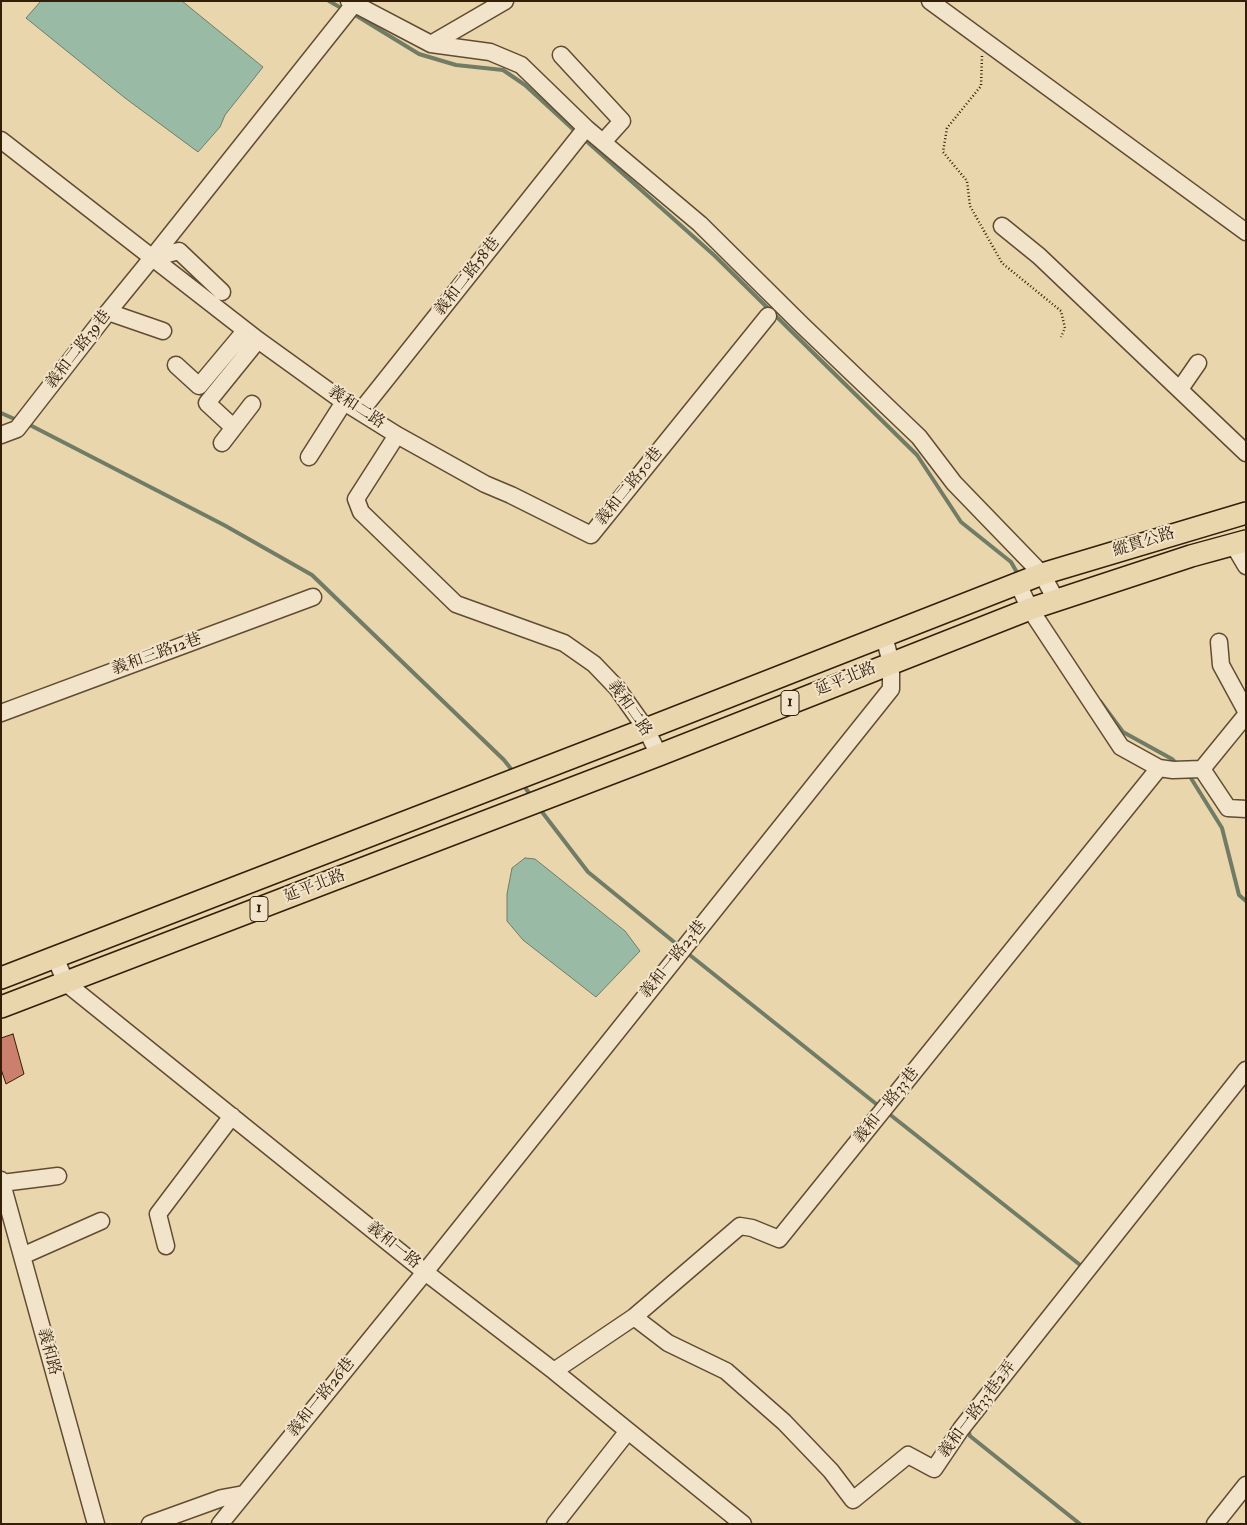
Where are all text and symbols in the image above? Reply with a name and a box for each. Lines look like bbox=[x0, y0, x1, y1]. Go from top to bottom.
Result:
street label: 義和二路58巷 bbox=[431, 234, 505, 320]
street label: 義和二路39巷 bbox=[42, 307, 116, 393]
street label: 義和二路 bbox=[324, 383, 388, 433]
street label: 義和二路50巷 bbox=[593, 444, 667, 530]
street label: 縱貫公路 bbox=[1111, 524, 1177, 562]
street label: 義和三路12巷 bbox=[110, 630, 204, 680]
street label: 延平北路 bbox=[813, 659, 879, 701]
street label: 義和二路 bbox=[603, 677, 655, 741]
road number: 1 bbox=[781, 690, 799, 716]
street label: 延平北路 bbox=[282, 867, 348, 907]
road number: 1 bbox=[250, 896, 268, 922]
street label: 義和一路23巷 bbox=[637, 917, 711, 1003]
street label: 義和一路33巷 bbox=[851, 1064, 923, 1148]
street label: 義和一路 bbox=[362, 1218, 424, 1274]
street label: 義和路 bbox=[33, 1326, 63, 1378]
street label: 義和一路26巷 bbox=[284, 1355, 360, 1441]
street label: 義和一路33巷2弄 bbox=[935, 1358, 1021, 1462]

